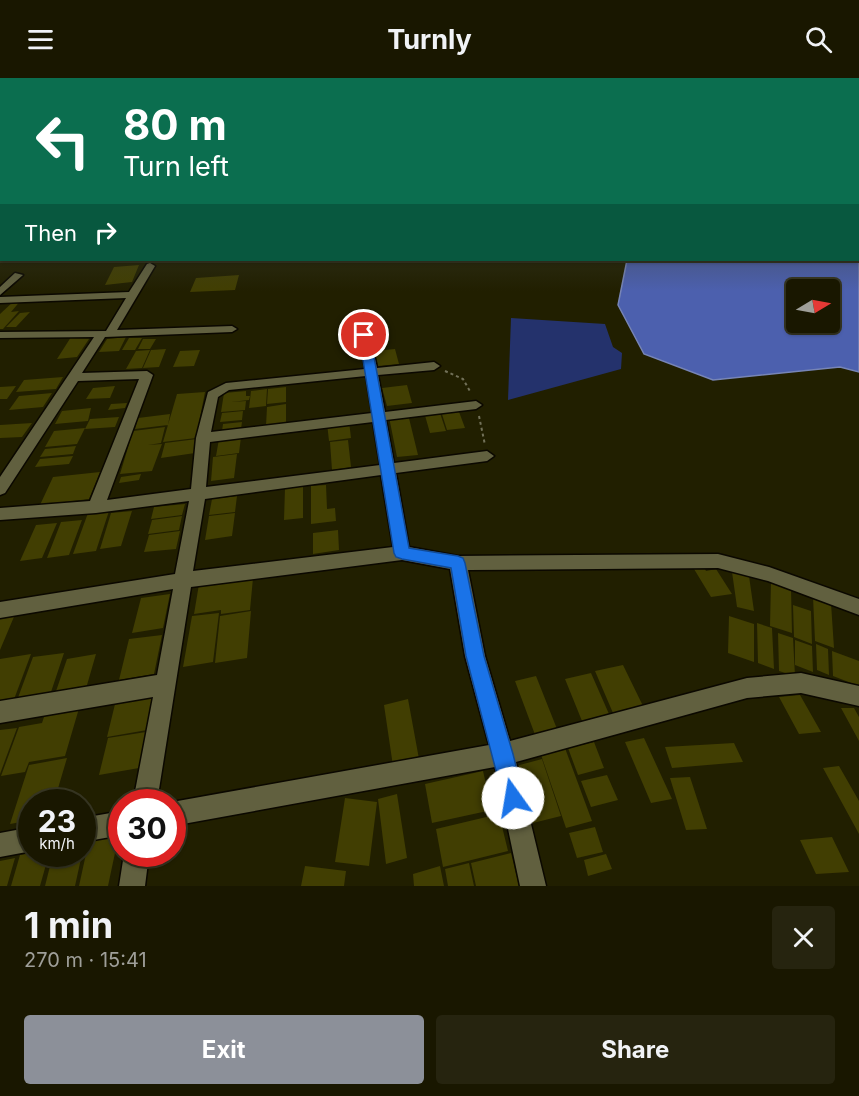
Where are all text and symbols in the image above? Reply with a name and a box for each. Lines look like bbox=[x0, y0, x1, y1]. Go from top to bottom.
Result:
icon: menu bbox=[24, 23, 57, 56]
text: Turnly bbox=[387, 23, 472, 56]
icon: search bbox=[802, 23, 835, 56]
text: 80 m bbox=[123, 99, 227, 150]
icon: left bbox=[24, 102, 102, 180]
text: Turn left bbox=[123, 150, 229, 183]
icon: right bbox=[89, 216, 122, 249]
text: Then bbox=[24, 220, 77, 246]
north arrow bbox=[786, 279, 840, 333]
map controls bbox=[786, 279, 840, 333]
pin bbox=[338, 309, 389, 360]
icon: arrive bbox=[347, 318, 380, 351]
position arrow bbox=[481, 766, 545, 830]
speed limit sign: 30 bbox=[108, 789, 186, 867]
text: 23 bbox=[38, 803, 76, 839]
text: km/h bbox=[39, 834, 75, 853]
text: 1 min bbox=[24, 903, 113, 947]
button: close bbox=[772, 906, 835, 969]
text: 270 m · 15:41 bbox=[24, 948, 147, 972]
button: Exit bbox=[24, 1015, 424, 1084]
button: Share bbox=[436, 1015, 835, 1084]

